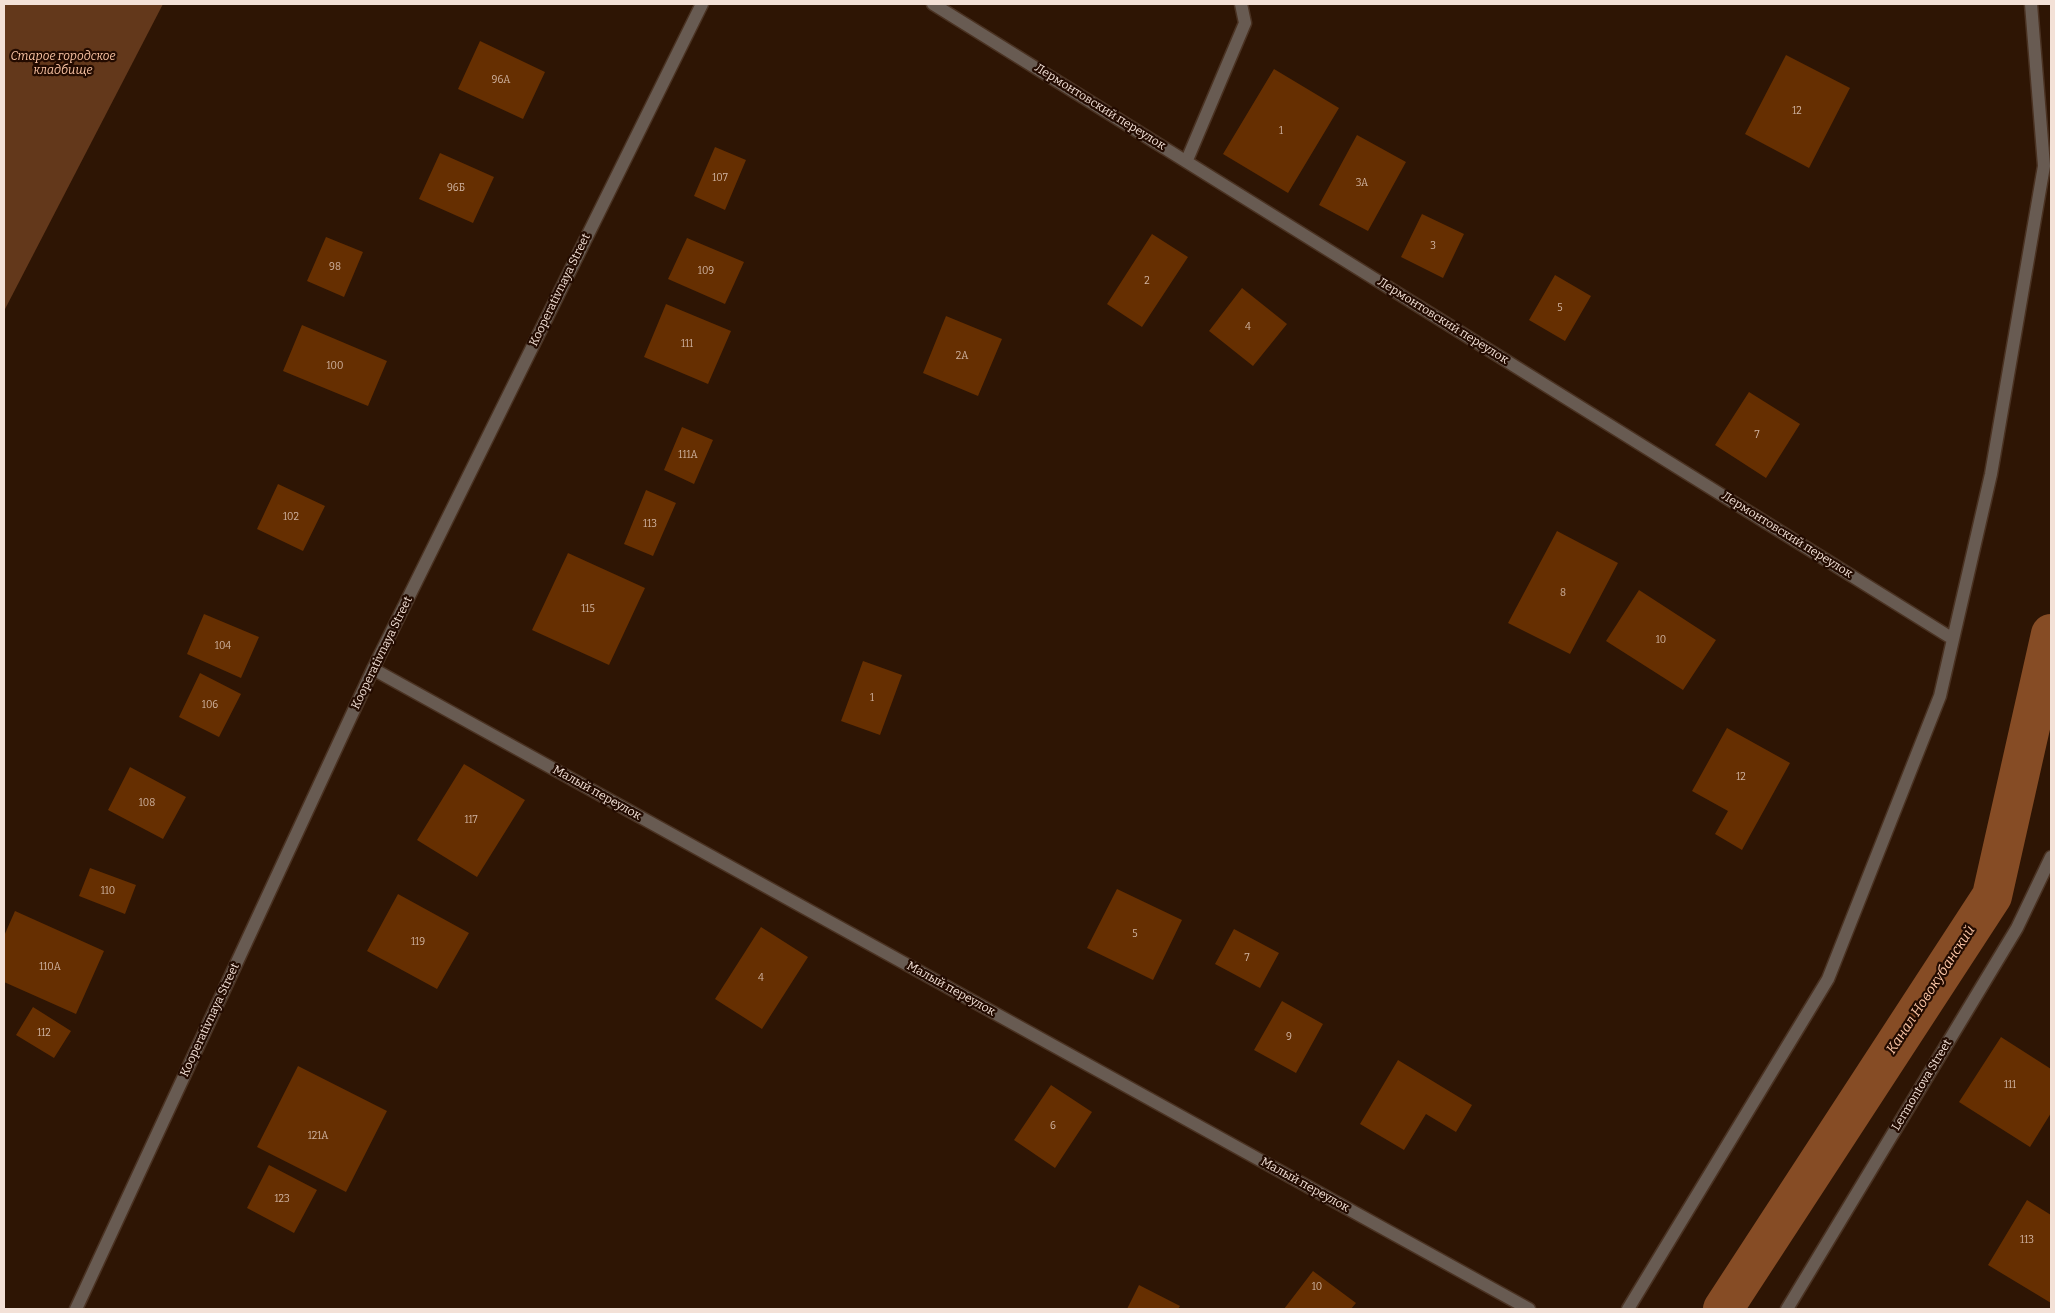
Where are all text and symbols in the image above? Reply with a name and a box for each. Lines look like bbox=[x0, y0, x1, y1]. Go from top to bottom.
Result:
park label: Старое городское кладбище bbox=[10, 50, 116, 78]
street label: Лермонтовский переулок bbox=[1032, 61, 1168, 153]
house number: 96А bbox=[492, 74, 510, 86]
house number: 12 bbox=[1792, 105, 1802, 117]
house number: 1 bbox=[1279, 125, 1283, 137]
house number: 107 bbox=[712, 172, 728, 184]
house number: 3А bbox=[1356, 177, 1368, 189]
house number: 96Б bbox=[447, 182, 465, 194]
street label: Kooperativnaya Street bbox=[526, 231, 594, 349]
house number: 3 bbox=[1430, 240, 1436, 252]
house number: 98 bbox=[329, 261, 341, 273]
house number: 109 bbox=[698, 265, 714, 277]
house number: 2 bbox=[1144, 275, 1150, 287]
street label: Лермонтовский переулок bbox=[1375, 275, 1511, 367]
house number: 5 bbox=[1557, 302, 1563, 314]
house number: 4 bbox=[1245, 321, 1251, 333]
house number: 111 bbox=[681, 338, 693, 350]
house number: 2А bbox=[956, 350, 968, 362]
house number: 100 bbox=[327, 360, 343, 372]
house number: 7 bbox=[1754, 429, 1760, 441]
house number: 111А bbox=[678, 449, 698, 461]
street label: Лермонтовский переулок bbox=[1719, 489, 1855, 581]
house number: 102 bbox=[283, 511, 299, 523]
house number: 113 bbox=[643, 518, 657, 530]
house number: 8 bbox=[1560, 587, 1566, 599]
street label: Kooperativnaya Street bbox=[348, 594, 416, 712]
house number: 115 bbox=[581, 603, 595, 615]
house number: 10 bbox=[1656, 634, 1666, 646]
house number: 104 bbox=[215, 640, 231, 652]
house number: 1 bbox=[870, 692, 874, 704]
house number: 106 bbox=[202, 699, 218, 711]
street label: Малый переулок bbox=[550, 763, 644, 823]
house number: 12 bbox=[1736, 771, 1746, 783]
house number: 108 bbox=[139, 797, 155, 809]
house number: 117 bbox=[464, 814, 478, 826]
house number: 110 bbox=[101, 885, 115, 897]
water label: Канал Новокубанский bbox=[1883, 923, 1979, 1057]
house number: 5 bbox=[1132, 928, 1138, 940]
house number: 119 bbox=[411, 936, 425, 948]
house number: 7 bbox=[1244, 952, 1250, 964]
street label: Малый переулок bbox=[904, 959, 998, 1019]
house number: 110А bbox=[39, 961, 61, 973]
street label: Kooperativnaya Street bbox=[177, 961, 243, 1079]
house number: 4 bbox=[758, 972, 764, 984]
house number: 112 bbox=[37, 1027, 51, 1039]
house number: 9 bbox=[1286, 1031, 1292, 1043]
street label: Lermontova Street bbox=[1889, 1037, 1955, 1133]
house number: 111 bbox=[2004, 1079, 2016, 1091]
house number: 6 bbox=[1050, 1120, 1056, 1132]
house number: 121А bbox=[308, 1130, 328, 1142]
street label: Малый переулок bbox=[1258, 1155, 1352, 1215]
house number: 123 bbox=[274, 1193, 290, 1205]
house number: 113 bbox=[2020, 1234, 2034, 1246]
house number: 10 bbox=[1312, 1281, 1322, 1293]

